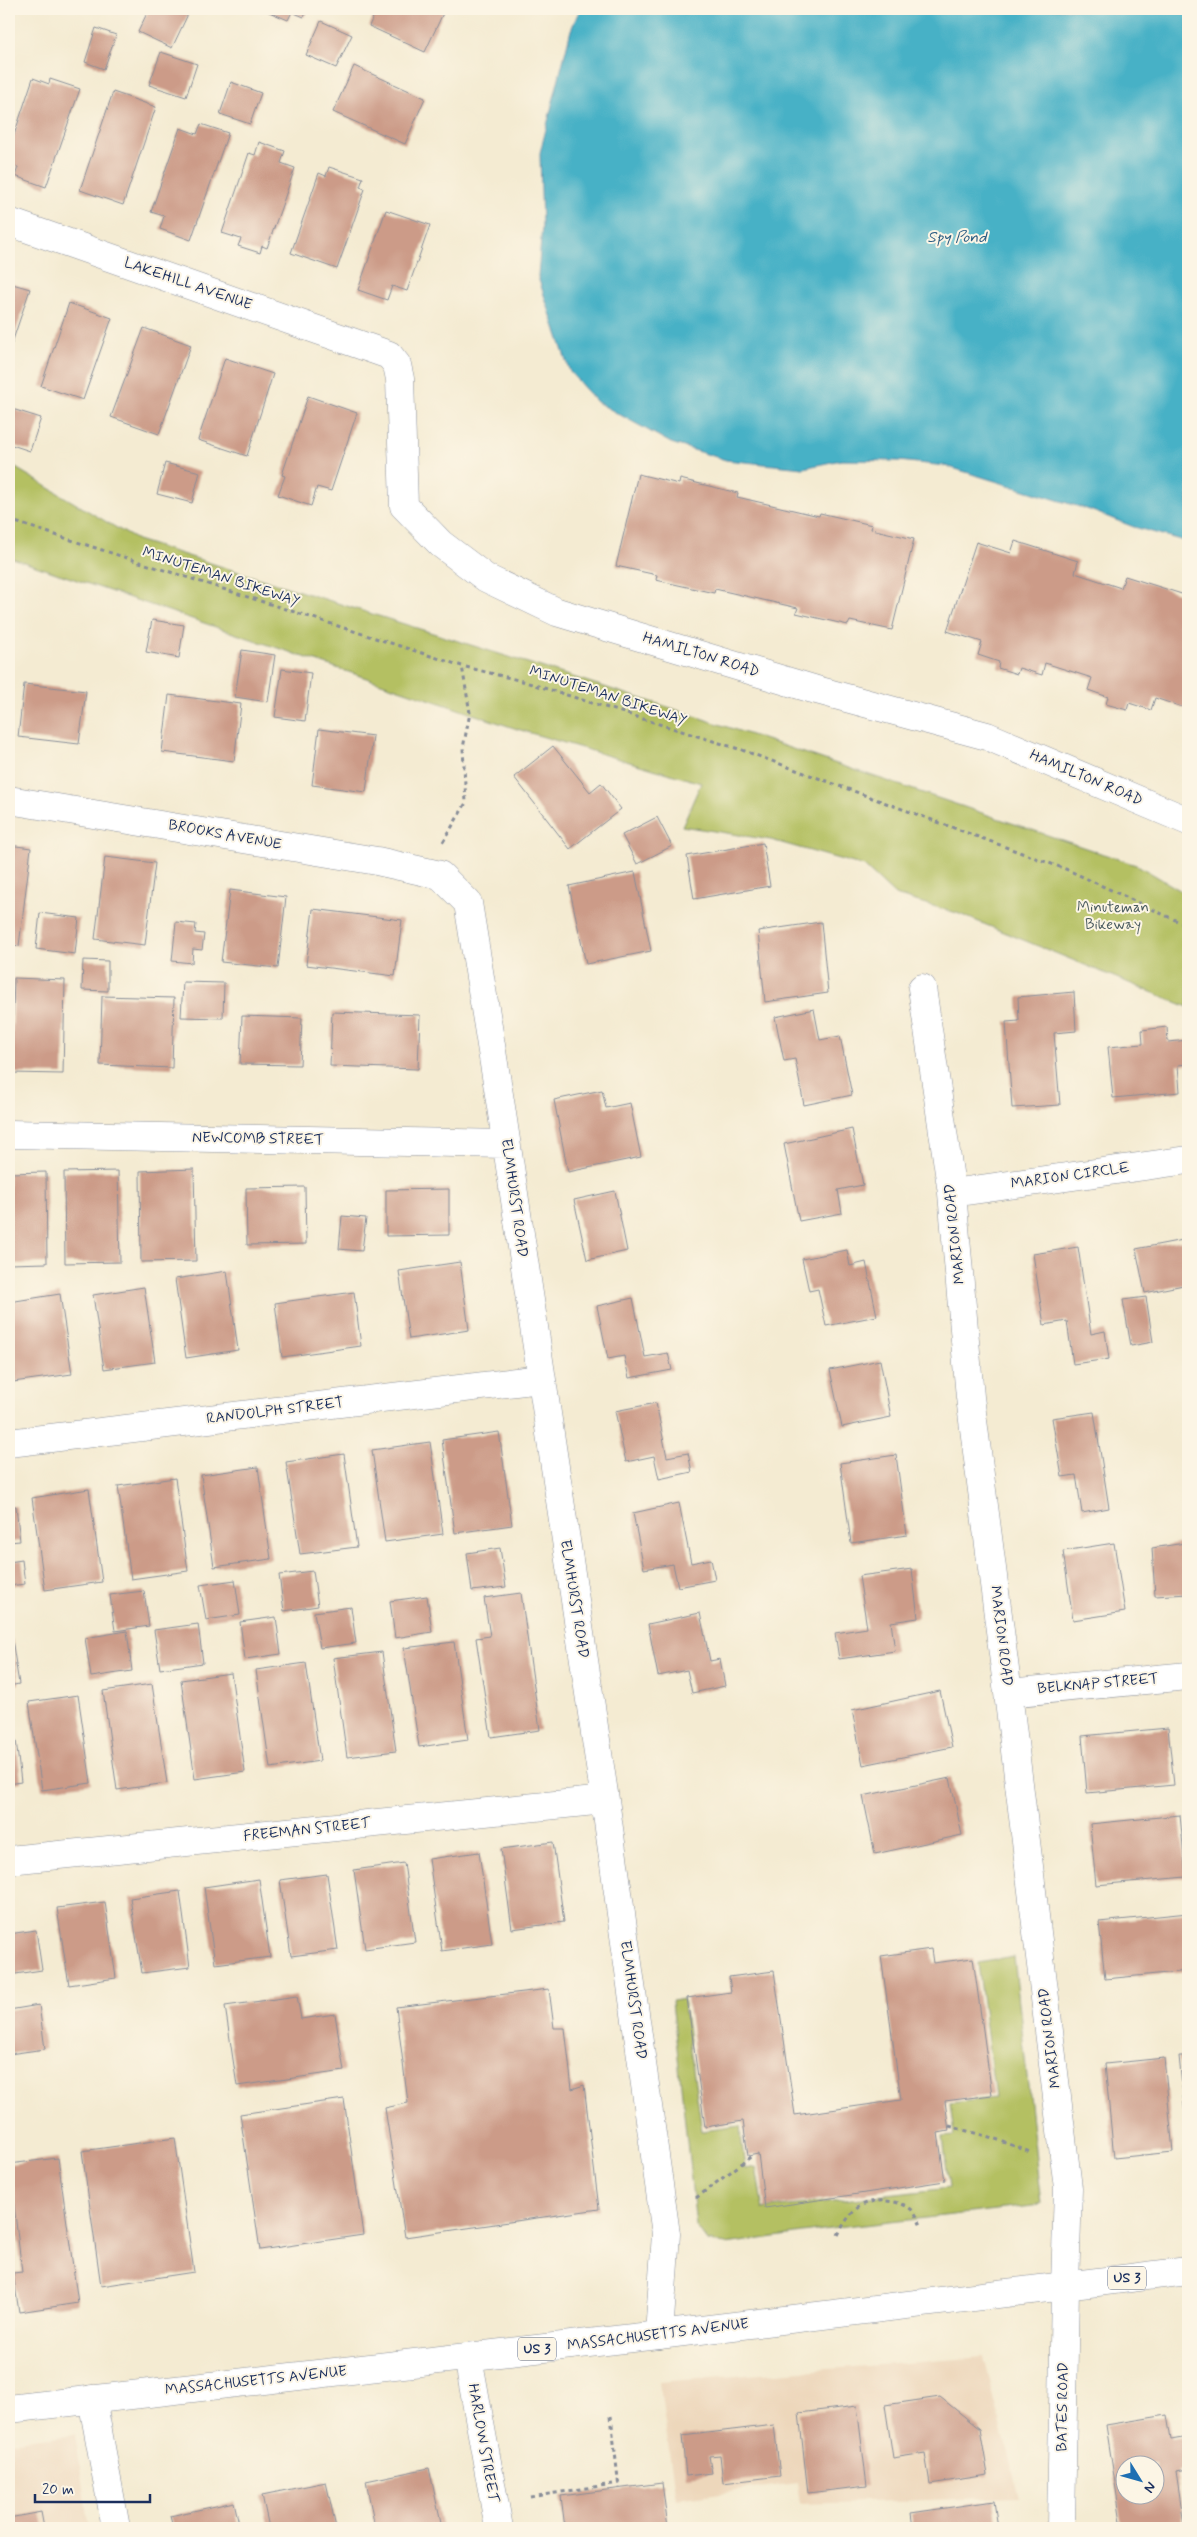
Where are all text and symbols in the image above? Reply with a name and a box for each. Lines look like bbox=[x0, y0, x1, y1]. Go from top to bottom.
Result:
water label: Spy Pond bbox=[927, 227, 988, 248]
street label: LAKEHILL AVENUE bbox=[121, 253, 255, 315]
street label: MINUTEMAN BIKEWAY bbox=[140, 542, 302, 612]
street label: HAMILTON ROAD bbox=[640, 628, 762, 682]
street label: MINUTEMAN BIKEWAY bbox=[527, 661, 689, 731]
street label: HAMILTON ROAD bbox=[1026, 745, 1146, 811]
street label: BROOKS AVENUE bbox=[167, 815, 284, 855]
park label: Minuteman Bikeway bbox=[1077, 898, 1149, 935]
street label: NEWCOMB STREET bbox=[192, 1128, 324, 1150]
street label: ELMHURST ROAD bbox=[496, 1137, 532, 1259]
street label: MARION CIRCLE bbox=[1009, 1158, 1131, 1194]
street label: MARION ROAD bbox=[940, 1183, 970, 1285]
street label: RANDOLPH STREET bbox=[205, 1393, 345, 1429]
street label: ELMHURST ROAD bbox=[555, 1538, 593, 1660]
street label: MARION ROAD bbox=[985, 1585, 1017, 1687]
street label: BELKNAP STREET bbox=[1036, 1669, 1160, 1699]
street label: FREEMAN STREET bbox=[242, 1813, 372, 1847]
street label: ELMHURST ROAD bbox=[615, 1939, 651, 2061]
street label: MARION ROAD bbox=[1034, 1987, 1066, 2089]
road number: US 3 bbox=[1108, 2266, 1146, 2290]
street label: MASSACHUSETTS AVENUE bbox=[566, 2314, 750, 2356]
road number: US 3 bbox=[518, 2338, 556, 2360]
street label: MASSACHUSETTS AVENUE bbox=[164, 2361, 348, 2400]
street label: BATES ROAD bbox=[1052, 2362, 1074, 2452]
street label: HARLOW STREET bbox=[463, 2382, 503, 2505]
north arrow bbox=[1114, 2454, 1164, 2504]
scale bar bbox=[35, 2472, 150, 2504]
text: N bbox=[1140, 2478, 1160, 2496]
text: 20 m bbox=[42, 2480, 74, 2500]

